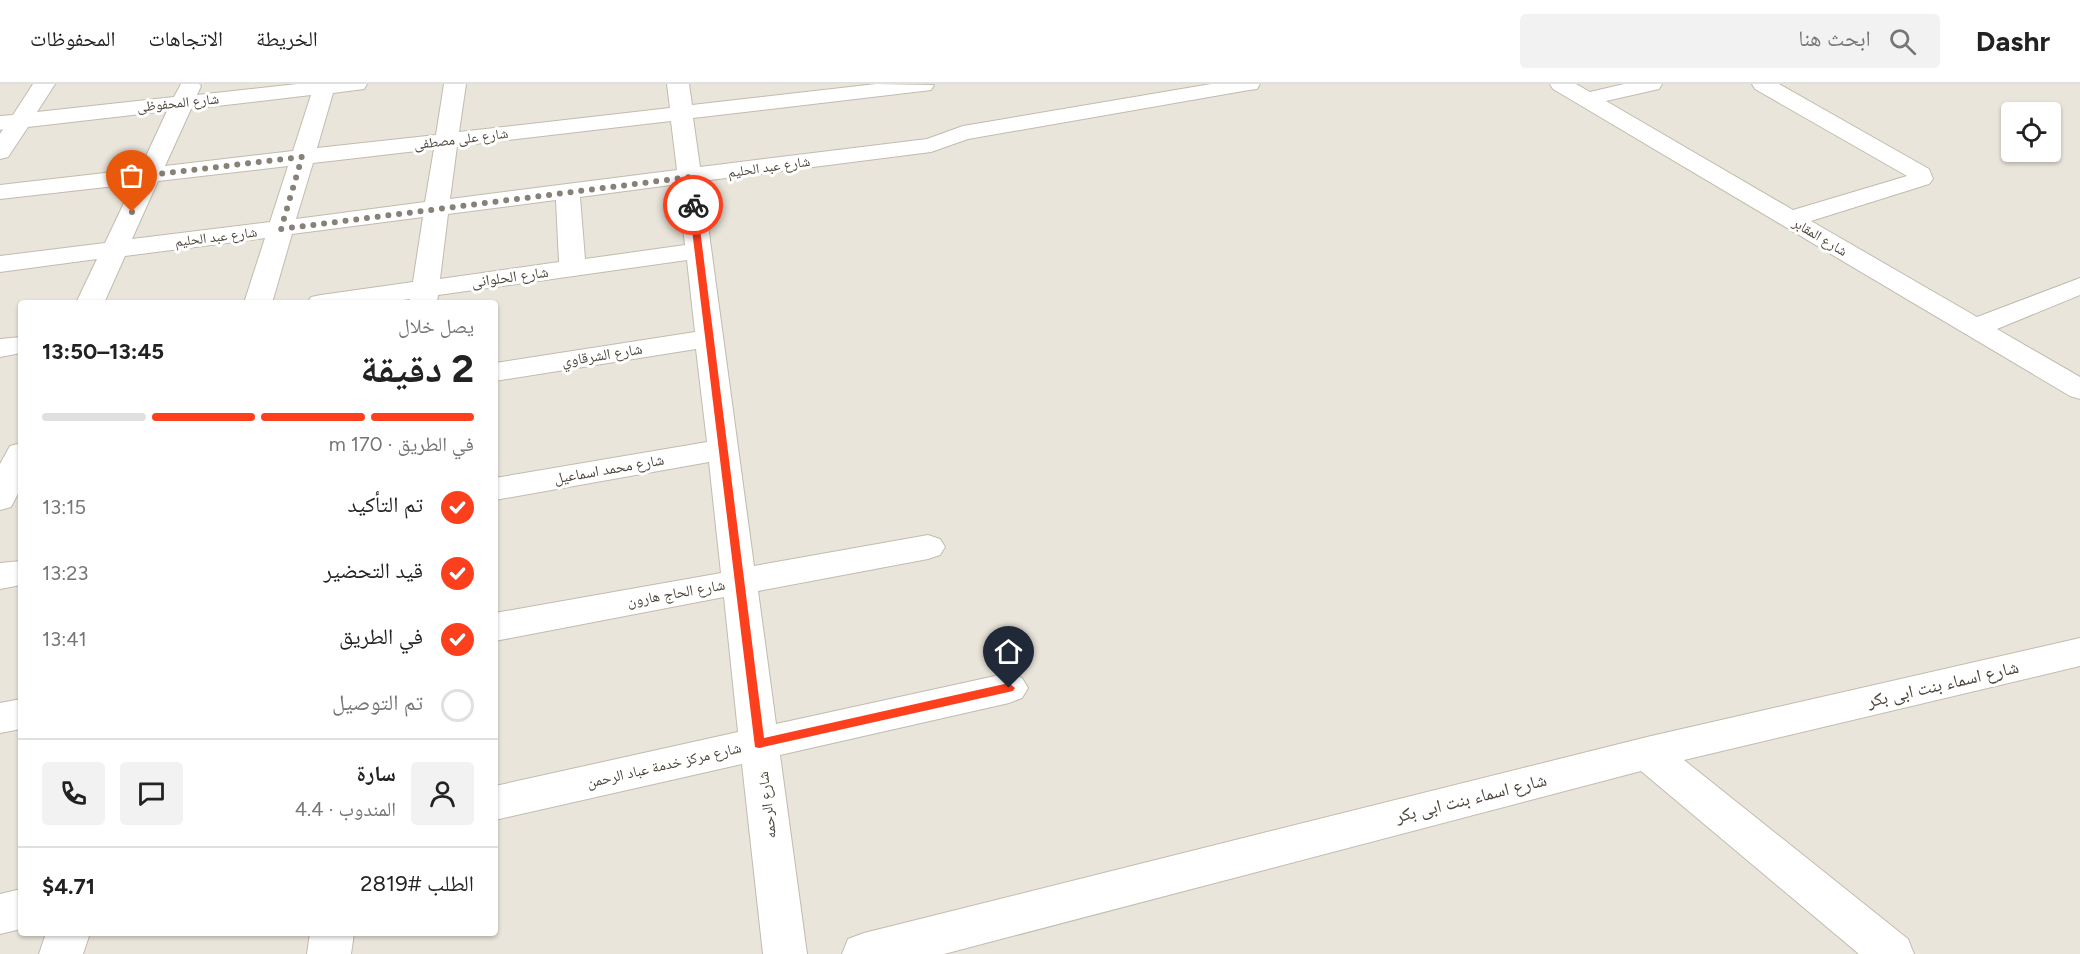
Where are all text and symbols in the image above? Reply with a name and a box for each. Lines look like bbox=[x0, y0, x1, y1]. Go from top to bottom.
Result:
search box bbox=[1520, 14, 1940, 68]
text: Dashr bbox=[1976, 24, 2050, 58]
text: ابحث هنا bbox=[1798, 25, 1871, 52]
icon: search bbox=[1886, 25, 1919, 58]
text: المحفوظات bbox=[30, 26, 115, 51]
text: الاتجاهات bbox=[148, 26, 223, 51]
text: الخريطة bbox=[256, 26, 318, 51]
street label: شارع المحفوظى bbox=[136, 90, 220, 117]
map controls bbox=[2001, 102, 2061, 162]
button: locate bbox=[2001, 102, 2061, 162]
street label: شارع على مصطفى bbox=[413, 125, 509, 154]
pin bbox=[106, 150, 157, 212]
street label: شارع عبد الحليم bbox=[727, 153, 811, 182]
icon: bag bbox=[115, 159, 148, 192]
courier bbox=[663, 175, 723, 235]
icon: bike bbox=[677, 189, 710, 222]
street label: شارع المقابر bbox=[1788, 214, 1850, 261]
street label: شارع عبد الحليم bbox=[174, 224, 258, 251]
street label: شارع الحلوانى bbox=[470, 263, 550, 292]
text: يصل خلال bbox=[398, 314, 474, 338]
text: 13:45–13:50 bbox=[42, 338, 164, 365]
street label: شارع الشرقاوي bbox=[560, 340, 644, 373]
text: 2 دقيقة bbox=[360, 345, 474, 392]
text: في الطريق · 170 m bbox=[329, 432, 474, 456]
street label: شارع محمد اسماعيل bbox=[553, 450, 666, 489]
text: تم التأكيد bbox=[348, 491, 423, 518]
icon: check bbox=[441, 491, 474, 524]
text: 13:15 bbox=[42, 495, 86, 519]
text: قيد التحضير bbox=[324, 557, 423, 584]
icon: check bbox=[441, 557, 474, 590]
text: 13:23 bbox=[42, 561, 88, 585]
street label: شارع الحاج هارون bbox=[626, 576, 727, 611]
text: في الطريق bbox=[339, 623, 423, 650]
icon: check bbox=[441, 623, 474, 656]
pin bbox=[983, 626, 1034, 688]
text: 13:41 bbox=[42, 627, 87, 651]
icon: home bbox=[992, 635, 1025, 668]
street label: شارع اسماء بنت ابى بكر bbox=[1864, 656, 2021, 712]
text: تم التوصيل bbox=[332, 689, 423, 716]
street label: شارع مركز خدمة عباد الرحمن bbox=[585, 738, 743, 793]
text: سارة bbox=[357, 760, 396, 787]
button: phone bbox=[42, 762, 105, 825]
button: chat bbox=[120, 762, 183, 825]
button: person bbox=[411, 762, 474, 825]
street label: شارع اسماء بنت ابى بكر bbox=[1392, 769, 1549, 828]
street label: شارع الرحمه bbox=[754, 770, 781, 840]
text: المندوب · 4.4 bbox=[295, 797, 396, 821]
text: الطلب #2819 bbox=[360, 870, 474, 897]
text: $4.71 bbox=[42, 873, 95, 900]

